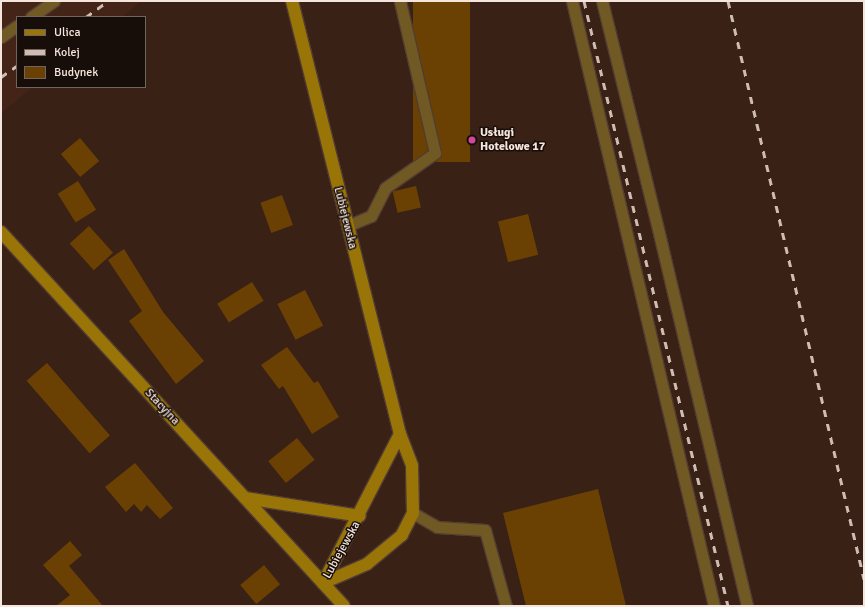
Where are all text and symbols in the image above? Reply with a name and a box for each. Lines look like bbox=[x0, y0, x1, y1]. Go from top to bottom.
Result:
legend bbox=[16, 16, 146, 88]
text: Ulica bbox=[54, 25, 81, 40]
text: Kolej bbox=[54, 45, 80, 60]
text: Budynek bbox=[54, 65, 98, 80]
place label: Usługi Hotelowe 17 bbox=[480, 126, 545, 154]
marker: Usługi Hotelowe 17 bbox=[467, 135, 477, 145]
street label: Lubiejewska bbox=[330, 186, 360, 250]
street label: Stacyjna bbox=[142, 386, 182, 428]
street label: Lubiejewska bbox=[320, 519, 364, 581]

